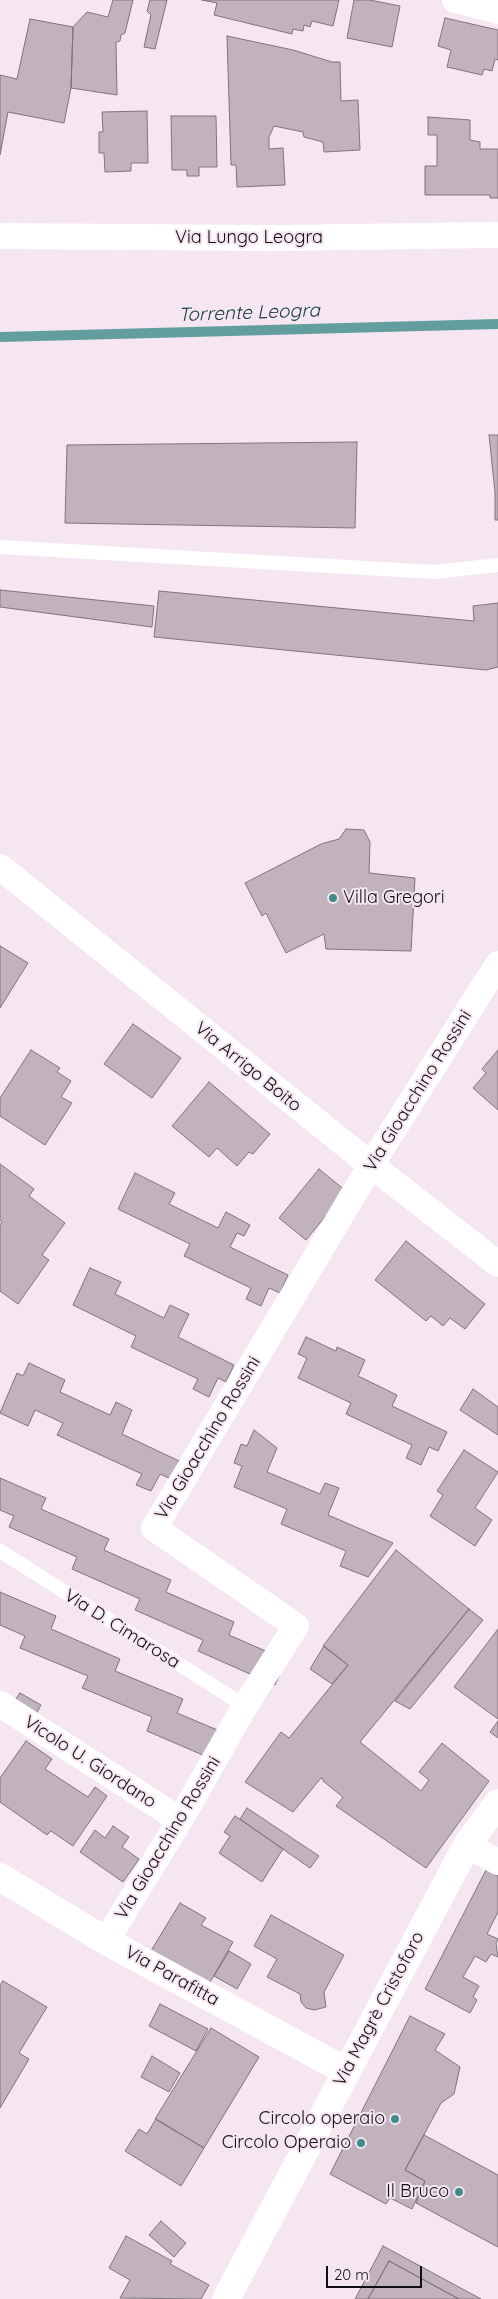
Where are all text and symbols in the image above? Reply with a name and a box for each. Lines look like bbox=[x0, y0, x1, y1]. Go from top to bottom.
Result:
street label: Via Lungo Leogra bbox=[175, 227, 323, 249]
water label: Torrente Leogra bbox=[178, 299, 320, 327]
place label: Villa Gregori bbox=[343, 887, 445, 909]
marker: Villa Gregori bbox=[327, 892, 339, 904]
street label: Via Gioacchino Rossini bbox=[359, 1006, 477, 1176]
street label: Via Arrigo Boito bbox=[190, 1017, 306, 1117]
street label: Via Gioacchino Rossini bbox=[151, 1352, 265, 1524]
street label: Via D. Cimarosa bbox=[60, 1585, 184, 1673]
street label: Vicolo U. Giordano bbox=[20, 1711, 160, 1813]
street label: Via Gioacchino Rossini bbox=[111, 1752, 225, 1924]
street label: Via Magrè Cristoforo bbox=[329, 1928, 429, 2090]
street label: Via Parafitta bbox=[121, 1941, 223, 2011]
place label: Circolo operaio bbox=[259, 2108, 385, 2130]
marker: Circolo operaio bbox=[389, 2113, 401, 2125]
place label: Circolo Operaio bbox=[222, 2132, 351, 2154]
marker: Circolo Operaio bbox=[355, 2137, 367, 2149]
place label: Il Bruco bbox=[386, 2181, 449, 2203]
marker: Il Bruco bbox=[453, 2186, 465, 2198]
scale bar bbox=[328, 2256, 424, 2288]
text: 20 m bbox=[334, 2265, 369, 2284]

